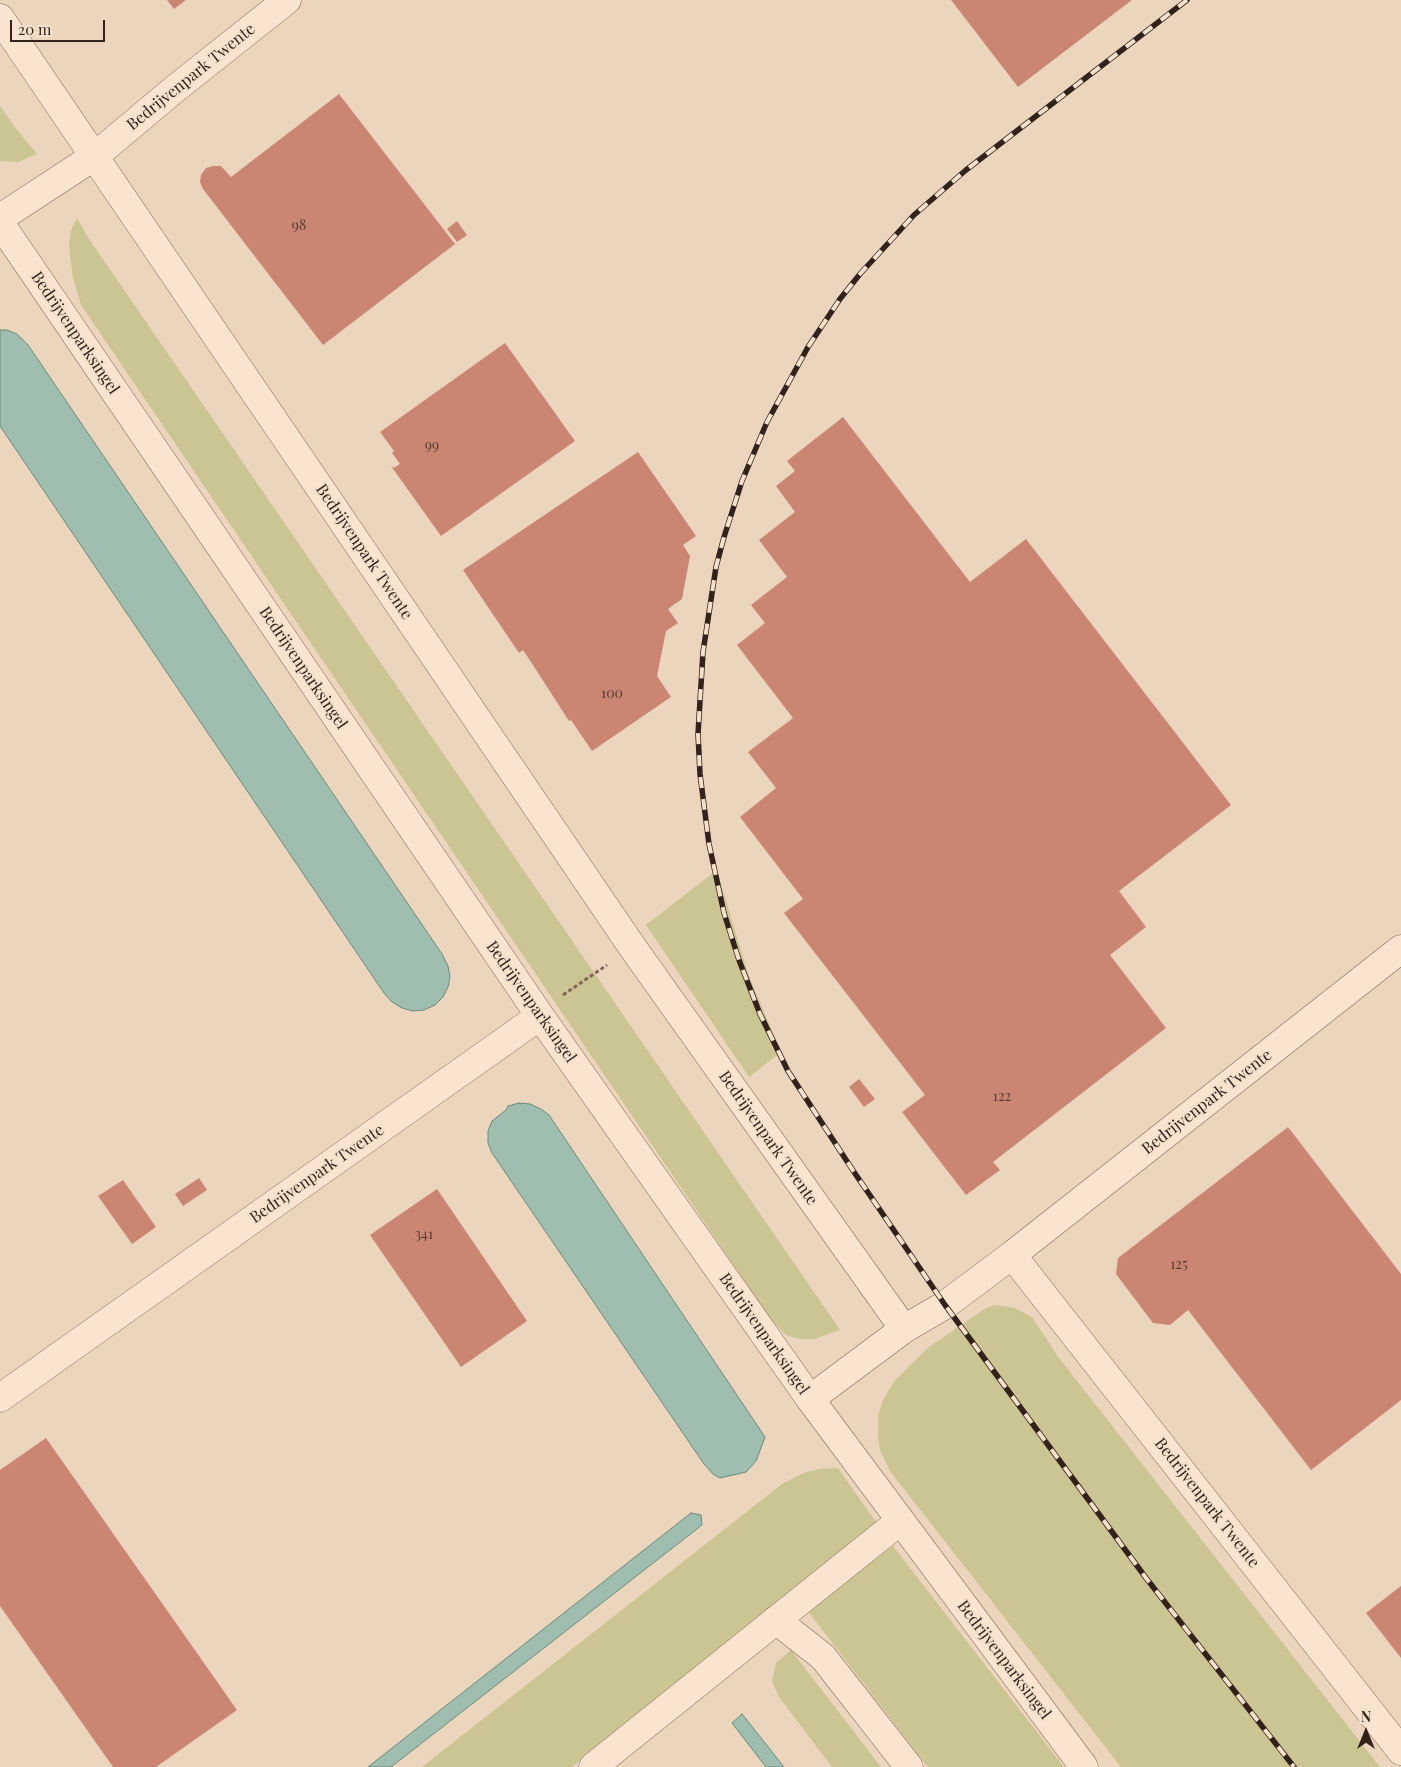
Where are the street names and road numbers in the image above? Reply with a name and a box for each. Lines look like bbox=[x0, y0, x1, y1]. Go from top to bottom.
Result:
street label: Bedrijvenpark Twente bbox=[123, 19, 259, 135]
street label: Bedrijvenparksingel bbox=[27, 268, 123, 398]
street label: Bedrijvenpark Twente bbox=[312, 481, 416, 623]
street label: Bedrijvenparksingel bbox=[255, 603, 351, 733]
street label: Bedrijvenparksingel bbox=[482, 938, 580, 1066]
street label: Bedrijvenpark Twente bbox=[1138, 1045, 1276, 1159]
street label: Bedrijvenpark Twente bbox=[714, 1067, 822, 1209]
street label: Bedrijvenpark Twente bbox=[246, 1120, 388, 1228]
street label: Bedrijvenparksingel bbox=[715, 1270, 813, 1398]
street label: Bedrijvenpark Twente bbox=[1150, 1434, 1264, 1572]
street label: Bedrijvenparksingel bbox=[953, 1597, 1055, 1723]

